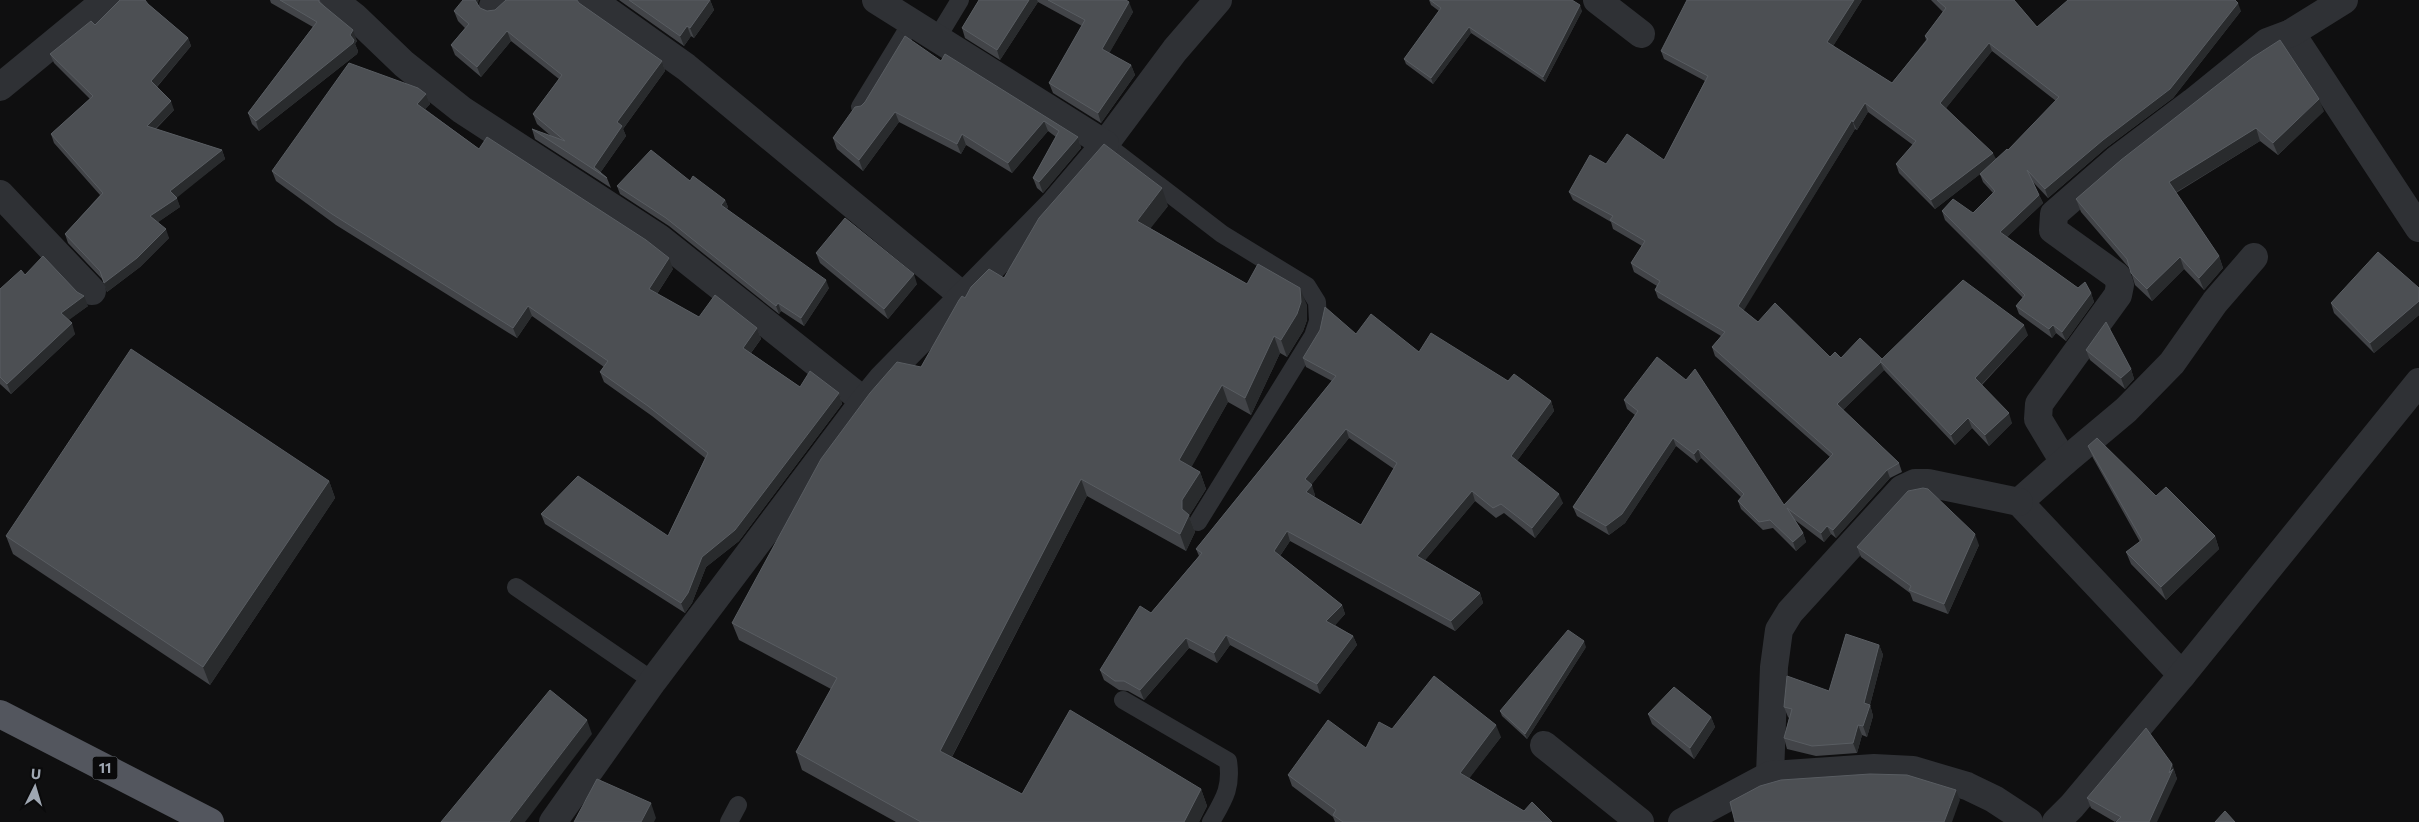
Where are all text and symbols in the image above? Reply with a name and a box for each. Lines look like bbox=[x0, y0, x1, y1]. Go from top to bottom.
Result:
road number: 11 bbox=[92, 756, 118, 780]
north arrow bbox=[10, 762, 60, 812]
text: U bbox=[30, 765, 42, 782]

